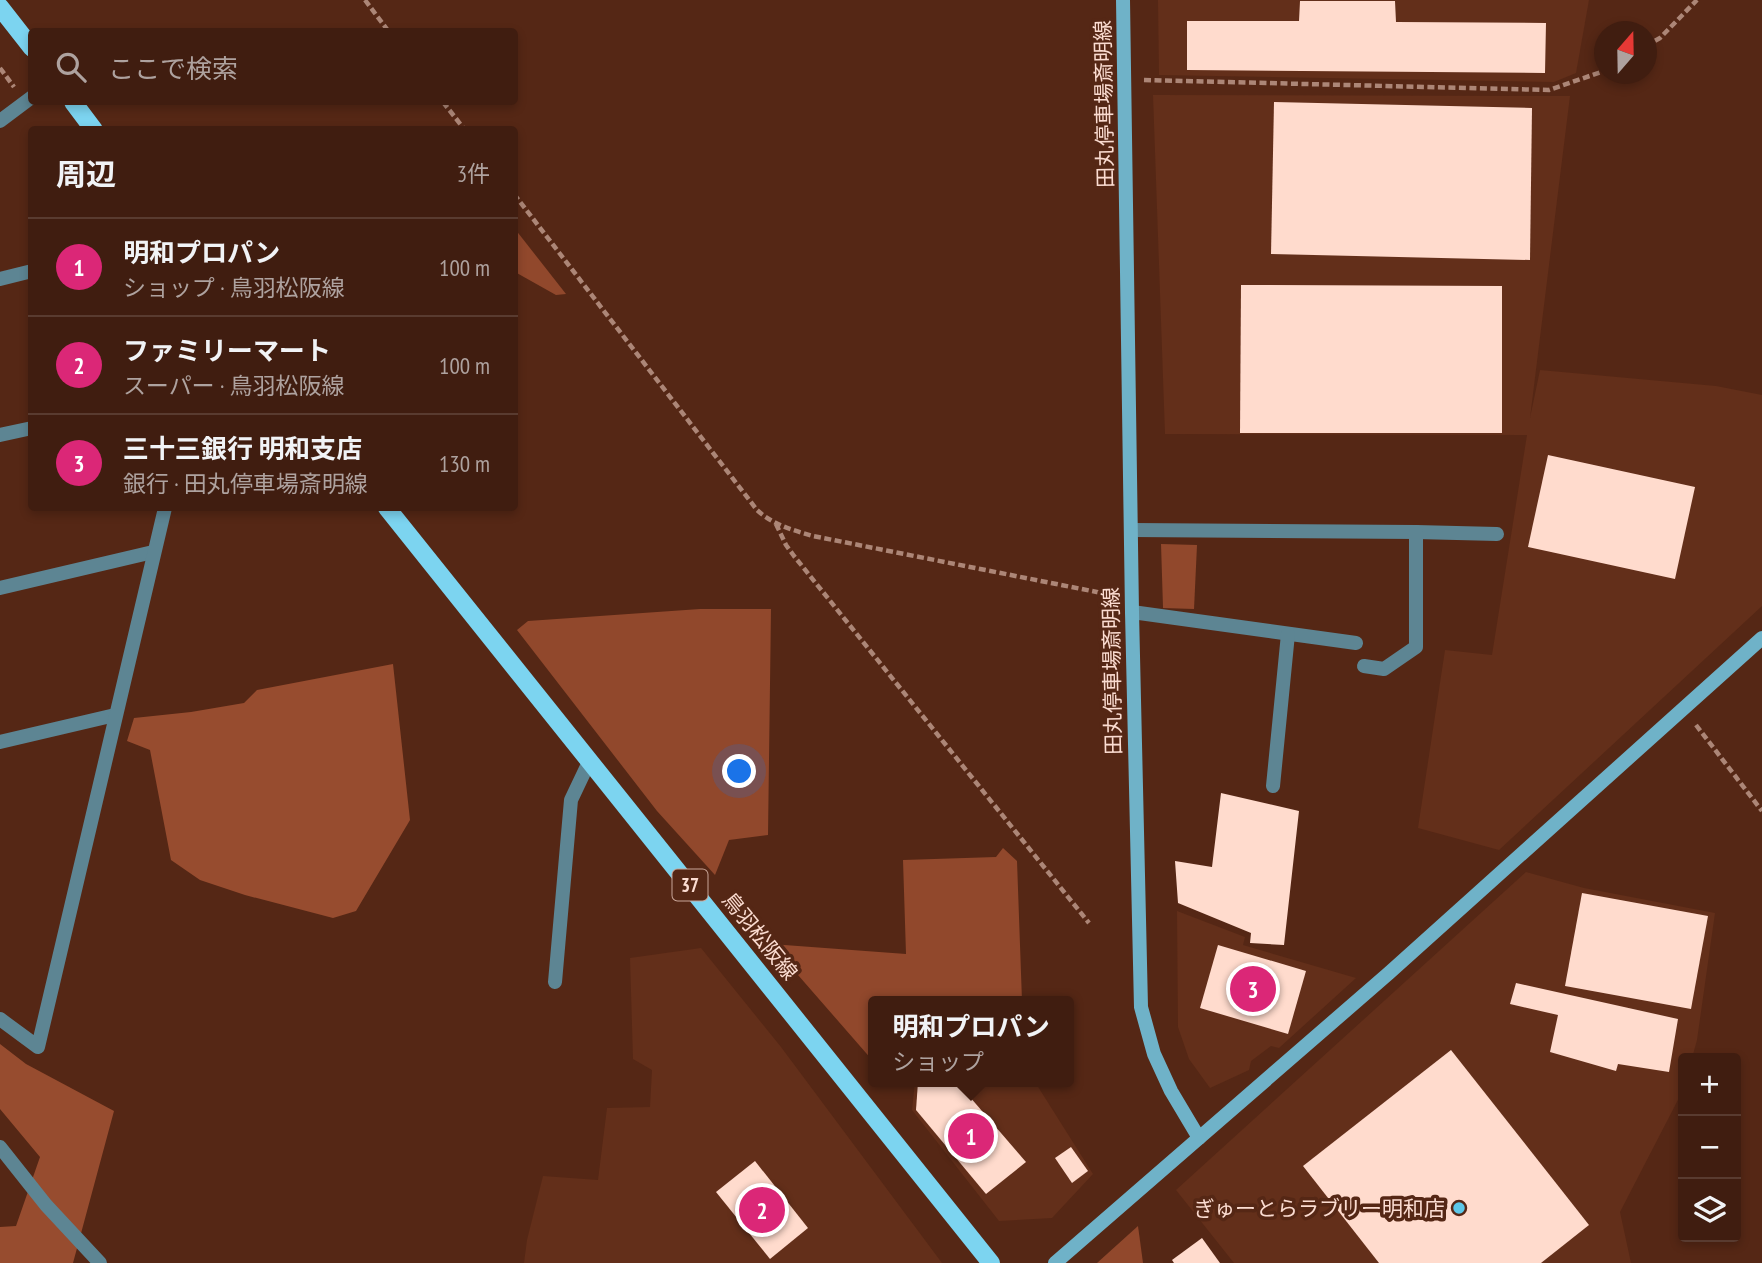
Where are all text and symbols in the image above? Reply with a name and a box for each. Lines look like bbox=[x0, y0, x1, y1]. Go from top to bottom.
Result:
street label: 田丸停車場斎明線 bbox=[1089, 20, 1119, 188]
north arrow bbox=[1594, 21, 1657, 84]
search box bbox=[28, 28, 518, 105]
icon: search bbox=[52, 48, 90, 86]
text: ここで検索 bbox=[108, 52, 238, 85]
text: 周辺 bbox=[56, 154, 116, 193]
text: 3件 bbox=[457, 159, 490, 188]
text: 明和プロパン bbox=[123, 236, 280, 269]
text: 1 bbox=[74, 253, 85, 282]
text: 100 m bbox=[439, 253, 490, 282]
text: ショップ · 鳥羽松阪線 bbox=[123, 273, 345, 302]
text: ファミリーマート bbox=[123, 334, 331, 367]
text: 2 bbox=[74, 351, 85, 380]
text: 100 m bbox=[439, 351, 490, 380]
text: スーパー · 鳥羽松阪線 bbox=[123, 371, 344, 400]
text: 三十三銀行 明和支店 bbox=[123, 432, 362, 465]
text: 3 bbox=[74, 449, 85, 478]
text: 130 m bbox=[439, 449, 490, 478]
text: 銀行 · 田丸停車場斎明線 bbox=[123, 469, 368, 498]
street label: 田丸停車場斎明線 bbox=[1097, 587, 1127, 755]
your location bbox=[722, 754, 756, 788]
road number: 37 bbox=[672, 870, 708, 900]
street label: 鳥羽松阪線 bbox=[716, 887, 804, 985]
pin: 3 bbox=[1230, 963, 1276, 1015]
popup bbox=[868, 996, 1074, 1087]
text: 明和プロパン bbox=[892, 1010, 1050, 1043]
text: ショップ bbox=[892, 1047, 984, 1076]
map controls bbox=[1678, 1053, 1741, 1242]
button: + bbox=[1678, 1053, 1741, 1116]
pin: 1 bbox=[948, 1110, 994, 1162]
button: − bbox=[1678, 1116, 1741, 1179]
button: layers bbox=[1678, 1179, 1741, 1242]
pin: 2 bbox=[739, 1184, 785, 1236]
place label: ぎゅーとらラブリー明和店 bbox=[1194, 1195, 1445, 1222]
marker: ぎゅーとらラブリー明和店 bbox=[1451, 1200, 1467, 1216]

